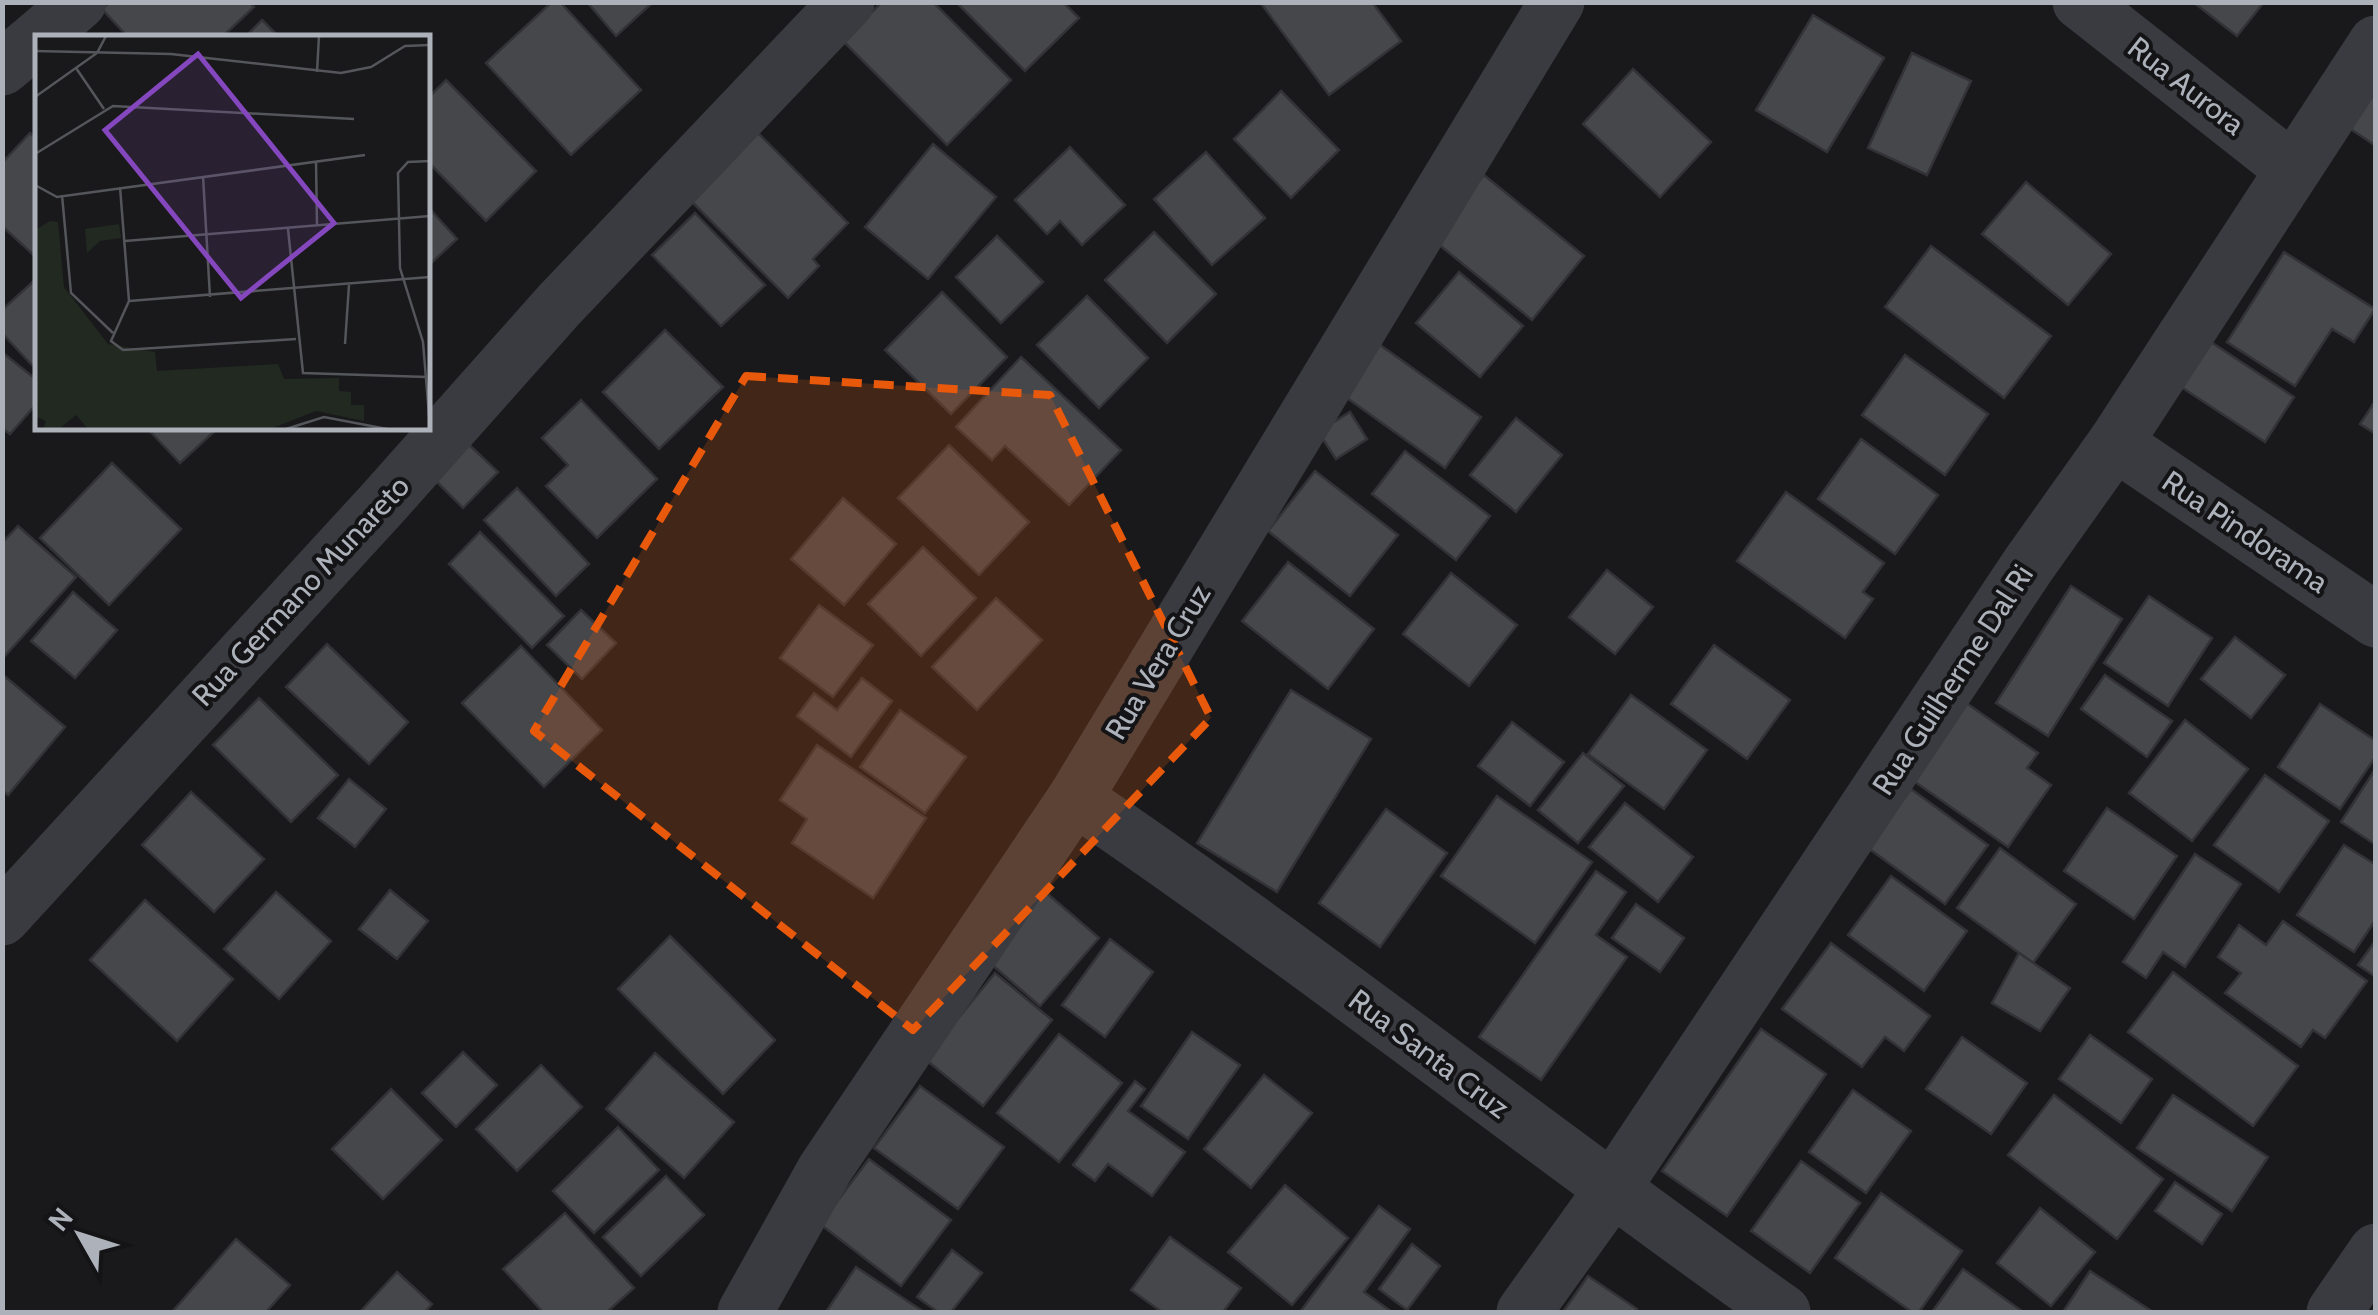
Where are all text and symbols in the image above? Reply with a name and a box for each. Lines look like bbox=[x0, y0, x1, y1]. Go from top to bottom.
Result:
street label: Rua Aurora bbox=[2121, 29, 2252, 143]
inset map bbox=[35, 35, 430, 430]
street label: Rua Pindorama bbox=[2155, 462, 2336, 601]
street label: Rua Germano Munareto bbox=[184, 468, 417, 714]
street label: Rua Guilherme Dal Ri bbox=[1864, 558, 2041, 802]
street label: Rua Vera Cruz bbox=[1097, 577, 1218, 746]
street label: Rua Santa Cruz bbox=[1342, 981, 1517, 1126]
north arrow bbox=[30, 1185, 130, 1285]
text: N bbox=[41, 1201, 80, 1238]

